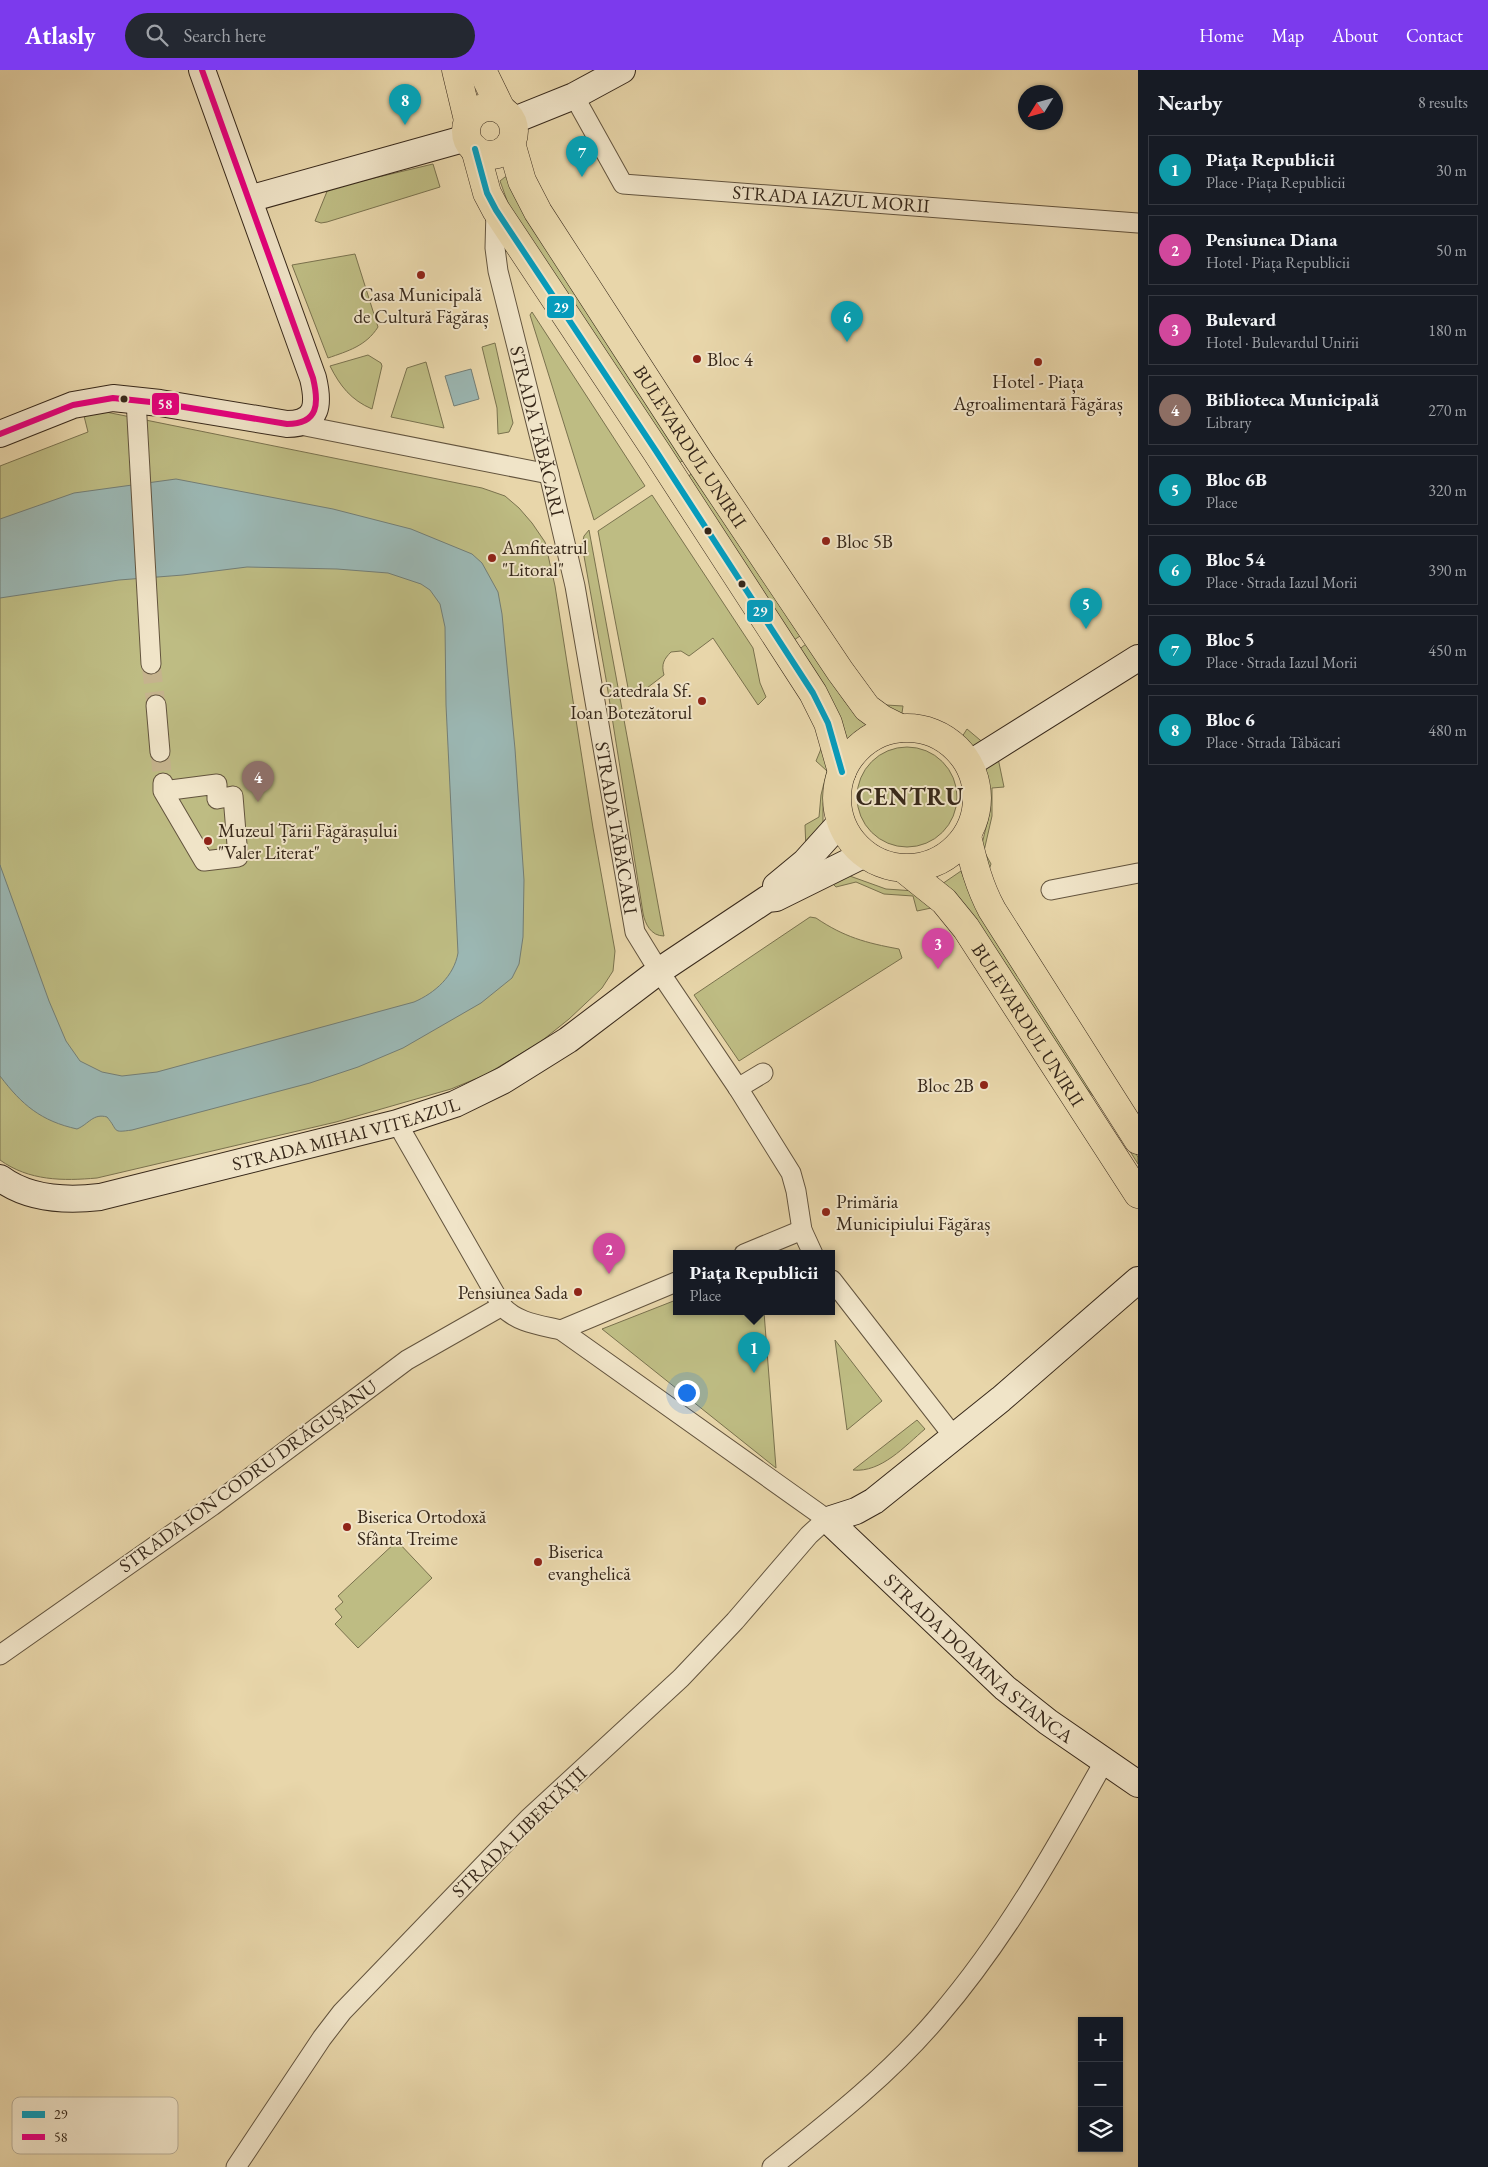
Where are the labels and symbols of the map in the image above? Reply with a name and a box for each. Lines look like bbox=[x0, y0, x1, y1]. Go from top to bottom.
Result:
pin: 8 bbox=[389, 84, 421, 125]
north arrow bbox=[1018, 85, 1063, 130]
pin: 7 bbox=[566, 136, 598, 177]
street label: STRADA IAZUL MORII bbox=[731, 180, 931, 218]
marker: Casa Municipală de Cultură Făgăraș bbox=[415, 269, 427, 281]
place label: Casa Municipală de Cultură Făgăraș bbox=[353, 282, 489, 329]
line badge: 29 bbox=[546, 295, 575, 319]
text: 29 bbox=[554, 298, 569, 316]
pin: 6 bbox=[831, 301, 863, 342]
street label: STRADA TĂBĂCARI bbox=[505, 343, 571, 519]
place label: Bloc 4 bbox=[707, 347, 754, 372]
marker: Bloc 4 bbox=[691, 353, 703, 365]
marker: Hotel - Piața Agroalimentară Făgăraș bbox=[1032, 356, 1044, 368]
street label: BULEVARDUL UNIRII bbox=[628, 360, 753, 533]
place label: Hotel - Piața Agroalimentară Făgăraș bbox=[952, 369, 1123, 416]
line badge: 58 bbox=[151, 392, 180, 416]
unlabelled marker bbox=[119, 394, 129, 404]
text: 58 bbox=[158, 395, 172, 413]
unlabelled marker bbox=[703, 526, 713, 536]
place label: Bloc 5B bbox=[836, 529, 893, 554]
place label: Amfiteatrul "Litoral" bbox=[501, 535, 588, 582]
marker: Bloc 5B bbox=[820, 535, 832, 547]
marker: Amfiteatrul "Litoral" bbox=[486, 552, 498, 564]
unlabelled marker bbox=[737, 579, 747, 589]
pin: 5 bbox=[1070, 588, 1102, 629]
line badge: 29 bbox=[746, 599, 774, 623]
text: 29 bbox=[753, 602, 768, 620]
place label: Catedrala Sf. Ioan Botezătorul bbox=[570, 678, 692, 725]
marker: Catedrala Sf. Ioan Botezătorul bbox=[696, 695, 708, 707]
street label: STRADA TĂBĂCARI bbox=[590, 740, 644, 917]
pin: 4 bbox=[242, 761, 274, 802]
district label: CENTRU bbox=[856, 781, 964, 812]
place label: Muzeul Țării Făgărașului "Valer Literat" bbox=[218, 818, 398, 865]
marker: Muzeul Țării Făgărașului "Valer Literat" bbox=[202, 835, 214, 847]
pin: 3 bbox=[922, 928, 954, 969]
street label: BULEVARDUL UNIRII bbox=[966, 938, 1091, 1111]
place label: Bloc 2B bbox=[917, 1073, 974, 1098]
marker: Bloc 2B bbox=[978, 1079, 990, 1091]
street label: STRADA MIHAI VITEAZUL bbox=[229, 1091, 463, 1176]
place label: Primăria Municipiului Făgăraș bbox=[836, 1189, 990, 1236]
marker: Primăria Municipiului Făgăraș bbox=[820, 1206, 832, 1218]
pin: 2 bbox=[593, 1233, 625, 1274]
place label: Pensiunea Sada bbox=[458, 1280, 568, 1305]
marker: Pensiunea Sada bbox=[572, 1286, 584, 1298]
pin: 1 bbox=[738, 1332, 770, 1373]
street label: STRADA ION CODRU DRĂGUŞANU bbox=[114, 1374, 382, 1578]
your location bbox=[674, 1380, 700, 1406]
place label: Biserica Ortodoxă Sfânta Treime bbox=[357, 1504, 487, 1551]
marker: Biserica Ortodoxă Sfânta Treime bbox=[341, 1521, 353, 1533]
place label: Biserica evanghelică bbox=[548, 1539, 631, 1586]
marker: Biserica evanghelică bbox=[532, 1556, 544, 1568]
street label: STRADA DOAMNA STANCA bbox=[879, 1567, 1079, 1749]
street label: STRADA LIBERTĂȚII bbox=[446, 1760, 592, 1903]
legend bbox=[12, 2097, 178, 2154]
text: 29 bbox=[54, 2105, 68, 2123]
text: 58 bbox=[54, 2128, 68, 2146]

